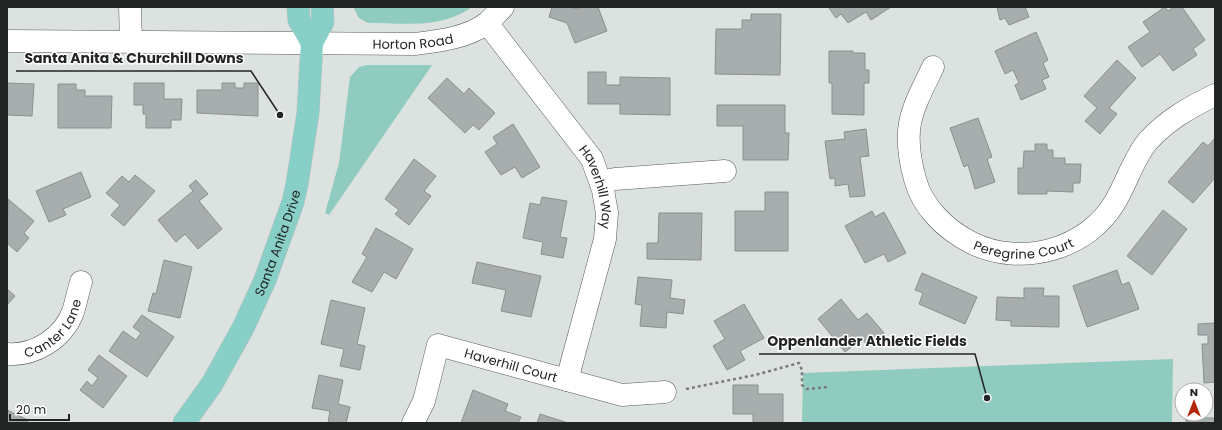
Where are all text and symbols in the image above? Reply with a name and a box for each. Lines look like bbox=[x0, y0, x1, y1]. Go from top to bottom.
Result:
street label: Horton Road bbox=[372, 29, 455, 54]
callout: Santa Anita & Churchill Downs bbox=[16, 45, 251, 71]
text: Santa Anita & Churchill Downs bbox=[24, 48, 244, 68]
street label: Haverhill Way bbox=[574, 141, 616, 230]
street label: Santa Anita Drive bbox=[250, 188, 305, 299]
street label: Peregrine Court bbox=[970, 233, 1077, 264]
street label: Canter Lane bbox=[22, 297, 86, 363]
callout: Oppenlander Athletic Fields bbox=[759, 328, 975, 354]
text: Oppenlander Athletic Fields bbox=[767, 331, 967, 351]
street label: Haverhill Court bbox=[462, 344, 560, 387]
north arrow bbox=[1174, 382, 1214, 422]
text: N bbox=[1190, 384, 1198, 400]
scale bar bbox=[10, 396, 69, 422]
text: 20 m bbox=[16, 401, 46, 418]

